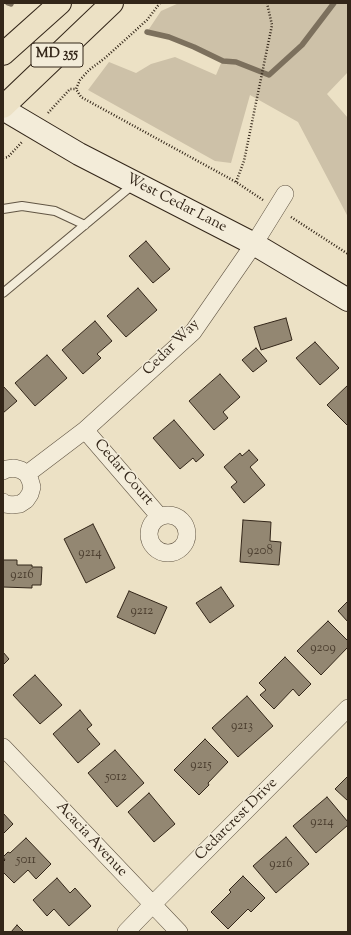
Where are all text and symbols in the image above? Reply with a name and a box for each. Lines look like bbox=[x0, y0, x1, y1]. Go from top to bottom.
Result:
road number: MD 355 bbox=[31, 43, 83, 67]
street label: West Cedar Lane bbox=[123, 171, 229, 237]
street label: Cedar Way bbox=[140, 316, 204, 380]
street label: Cedar Court bbox=[89, 436, 157, 510]
house number: 9208 bbox=[247, 544, 273, 560]
house number: 9214 bbox=[78, 546, 102, 562]
house number: 9216 bbox=[10, 568, 34, 584]
house number: 9212 bbox=[131, 604, 153, 620]
house number: 9209 bbox=[310, 641, 336, 657]
house number: 9213 bbox=[231, 719, 253, 735]
house number: 9215 bbox=[190, 758, 212, 774]
house number: 5012 bbox=[105, 770, 127, 786]
street label: Cedarcrest Drive bbox=[192, 775, 282, 865]
street label: Acacia Avenue bbox=[52, 799, 130, 881]
house number: 9214 bbox=[310, 815, 334, 831]
house number: 5011 bbox=[16, 853, 36, 869]
house number: 9216 bbox=[269, 857, 293, 873]

